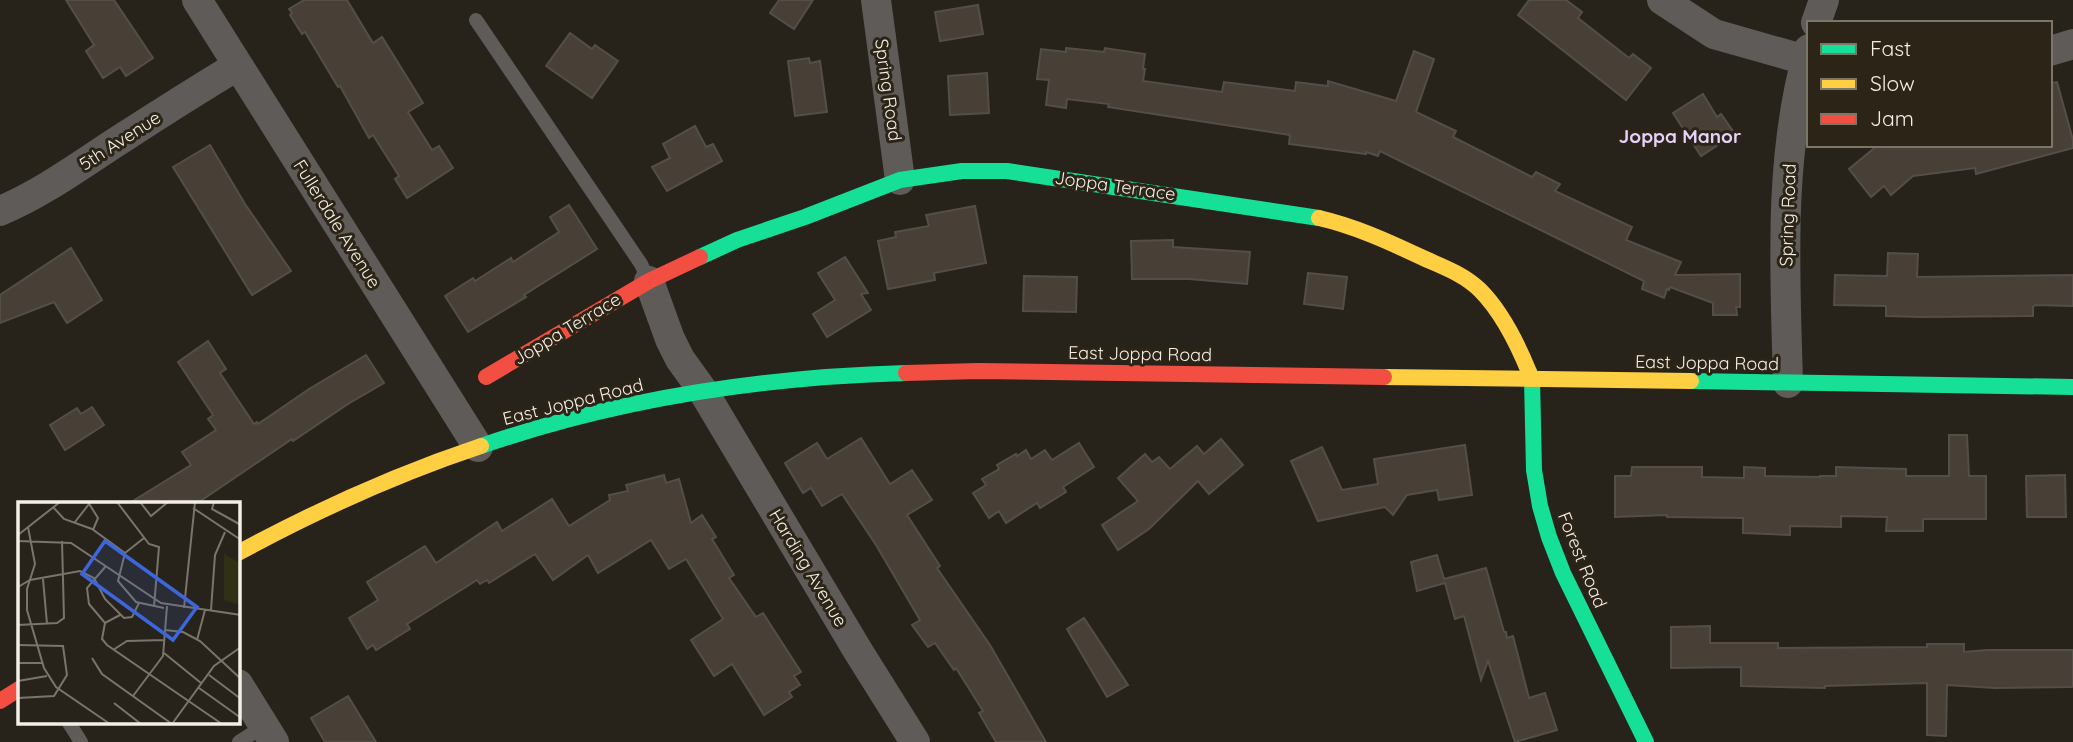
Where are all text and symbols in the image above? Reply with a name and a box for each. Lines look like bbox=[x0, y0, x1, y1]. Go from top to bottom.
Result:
legend bbox=[1807, 21, 2052, 147]
text: Fast bbox=[1870, 35, 1911, 61]
street label: Spring Road bbox=[870, 37, 907, 143]
text: Slow bbox=[1870, 70, 1915, 96]
text: Jam bbox=[1870, 105, 1914, 131]
street label: 5th Avenue bbox=[75, 106, 165, 175]
district label: Joppa Manor bbox=[1619, 124, 1741, 148]
street label: Fullerdale Avenue bbox=[289, 155, 386, 292]
street label: Spring Road bbox=[1774, 163, 1801, 267]
street label: Joppa Terrace bbox=[1053, 166, 1177, 205]
street label: Joppa Terrace bbox=[509, 287, 625, 370]
street label: East Joppa Road bbox=[1068, 341, 1212, 366]
street label: East Joppa Road bbox=[1635, 350, 1779, 375]
street label: East Joppa Road bbox=[500, 373, 646, 430]
inset map bbox=[18, 502, 240, 724]
street label: Harding Avenue bbox=[764, 505, 853, 631]
street label: Forest Road bbox=[1553, 508, 1612, 611]

